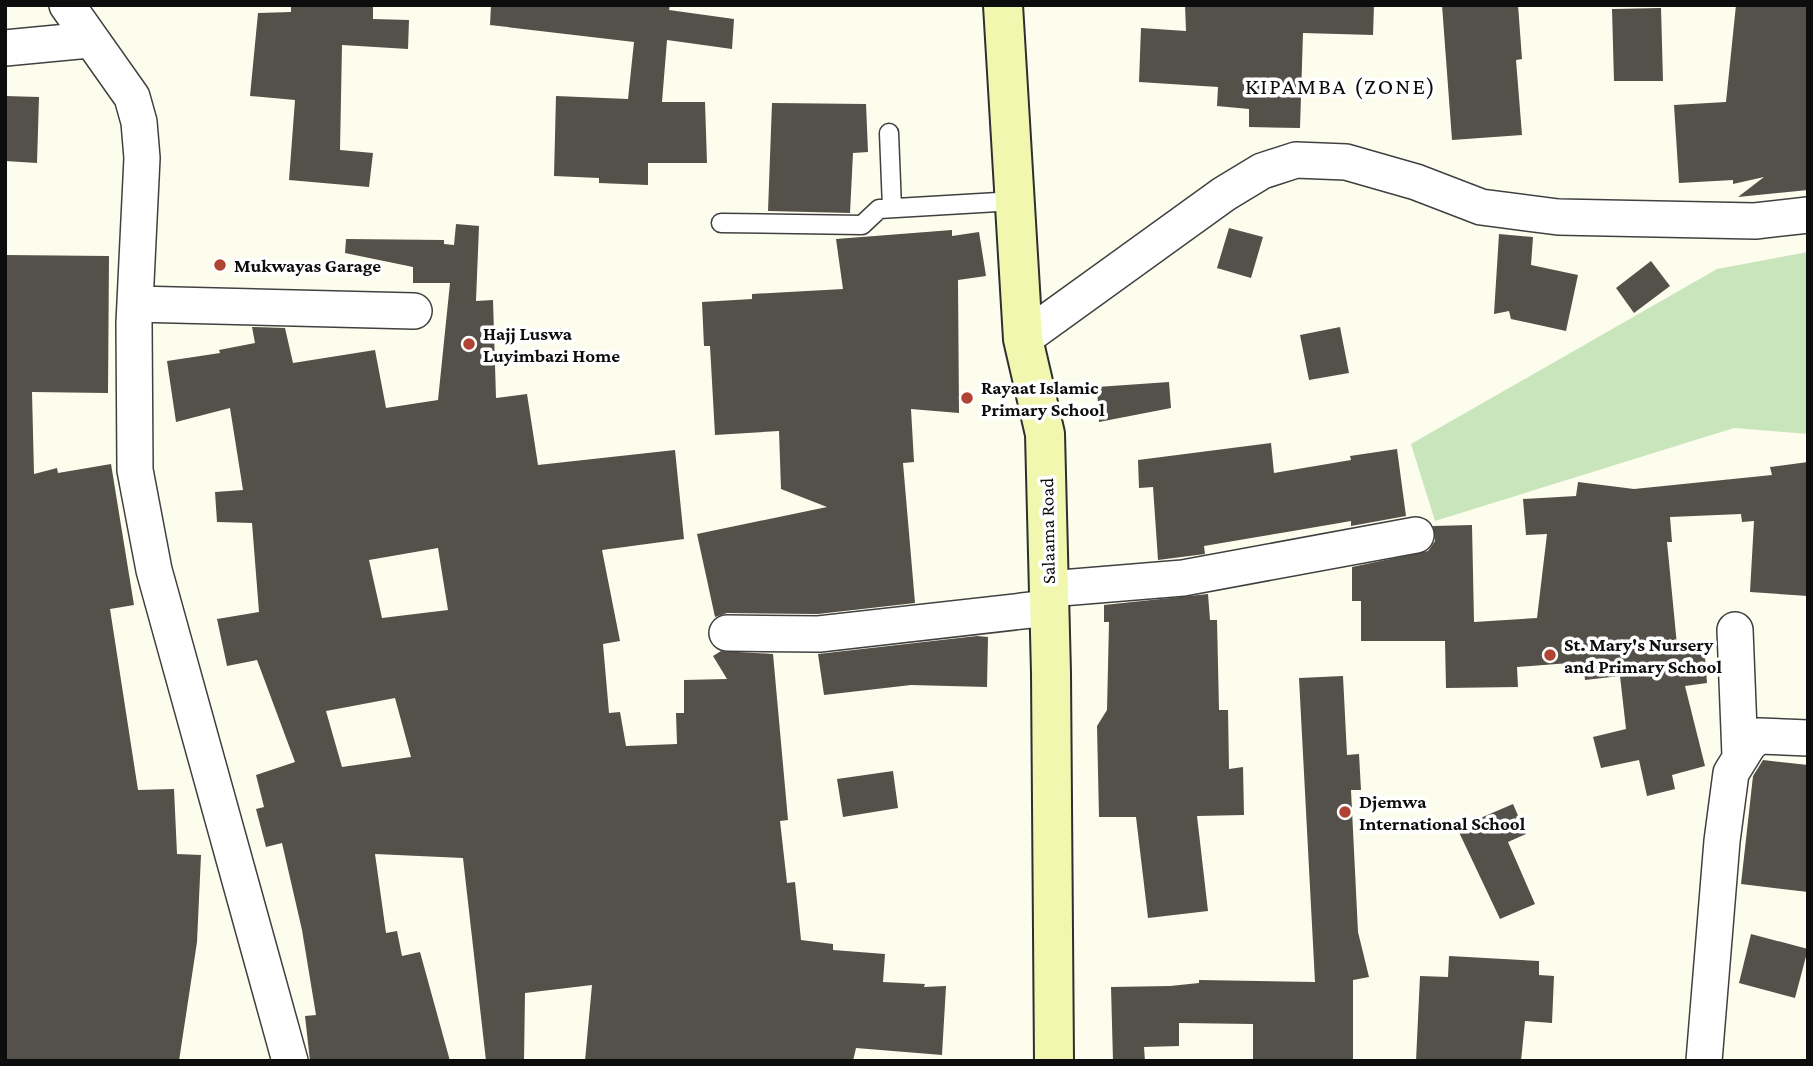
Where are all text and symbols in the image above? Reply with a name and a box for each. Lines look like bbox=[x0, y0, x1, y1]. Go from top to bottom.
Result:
district label: KIPAMBA (ZONE) bbox=[1245, 73, 1437, 100]
place label: Mukwayas Garage bbox=[234, 255, 381, 276]
marker: Mukwayas Garage bbox=[212, 257, 228, 273]
place label: Hajj Luswa Luyimbazi Home bbox=[483, 323, 620, 366]
marker: Hajj Luswa Luyimbazi Home bbox=[461, 336, 477, 352]
place label: Rayaat Islamic Primary School bbox=[981, 377, 1105, 420]
marker: Rayaat Islamic Primary School bbox=[959, 390, 975, 406]
street label: Salaama Road bbox=[1036, 478, 1059, 584]
place label: St. Mary's Nursery and Primary School bbox=[1564, 634, 1722, 677]
marker: St. Mary's Nursery and Primary School bbox=[1542, 647, 1558, 663]
place label: Djemwa International School bbox=[1359, 791, 1526, 834]
marker: Djemwa International School bbox=[1337, 804, 1353, 820]

